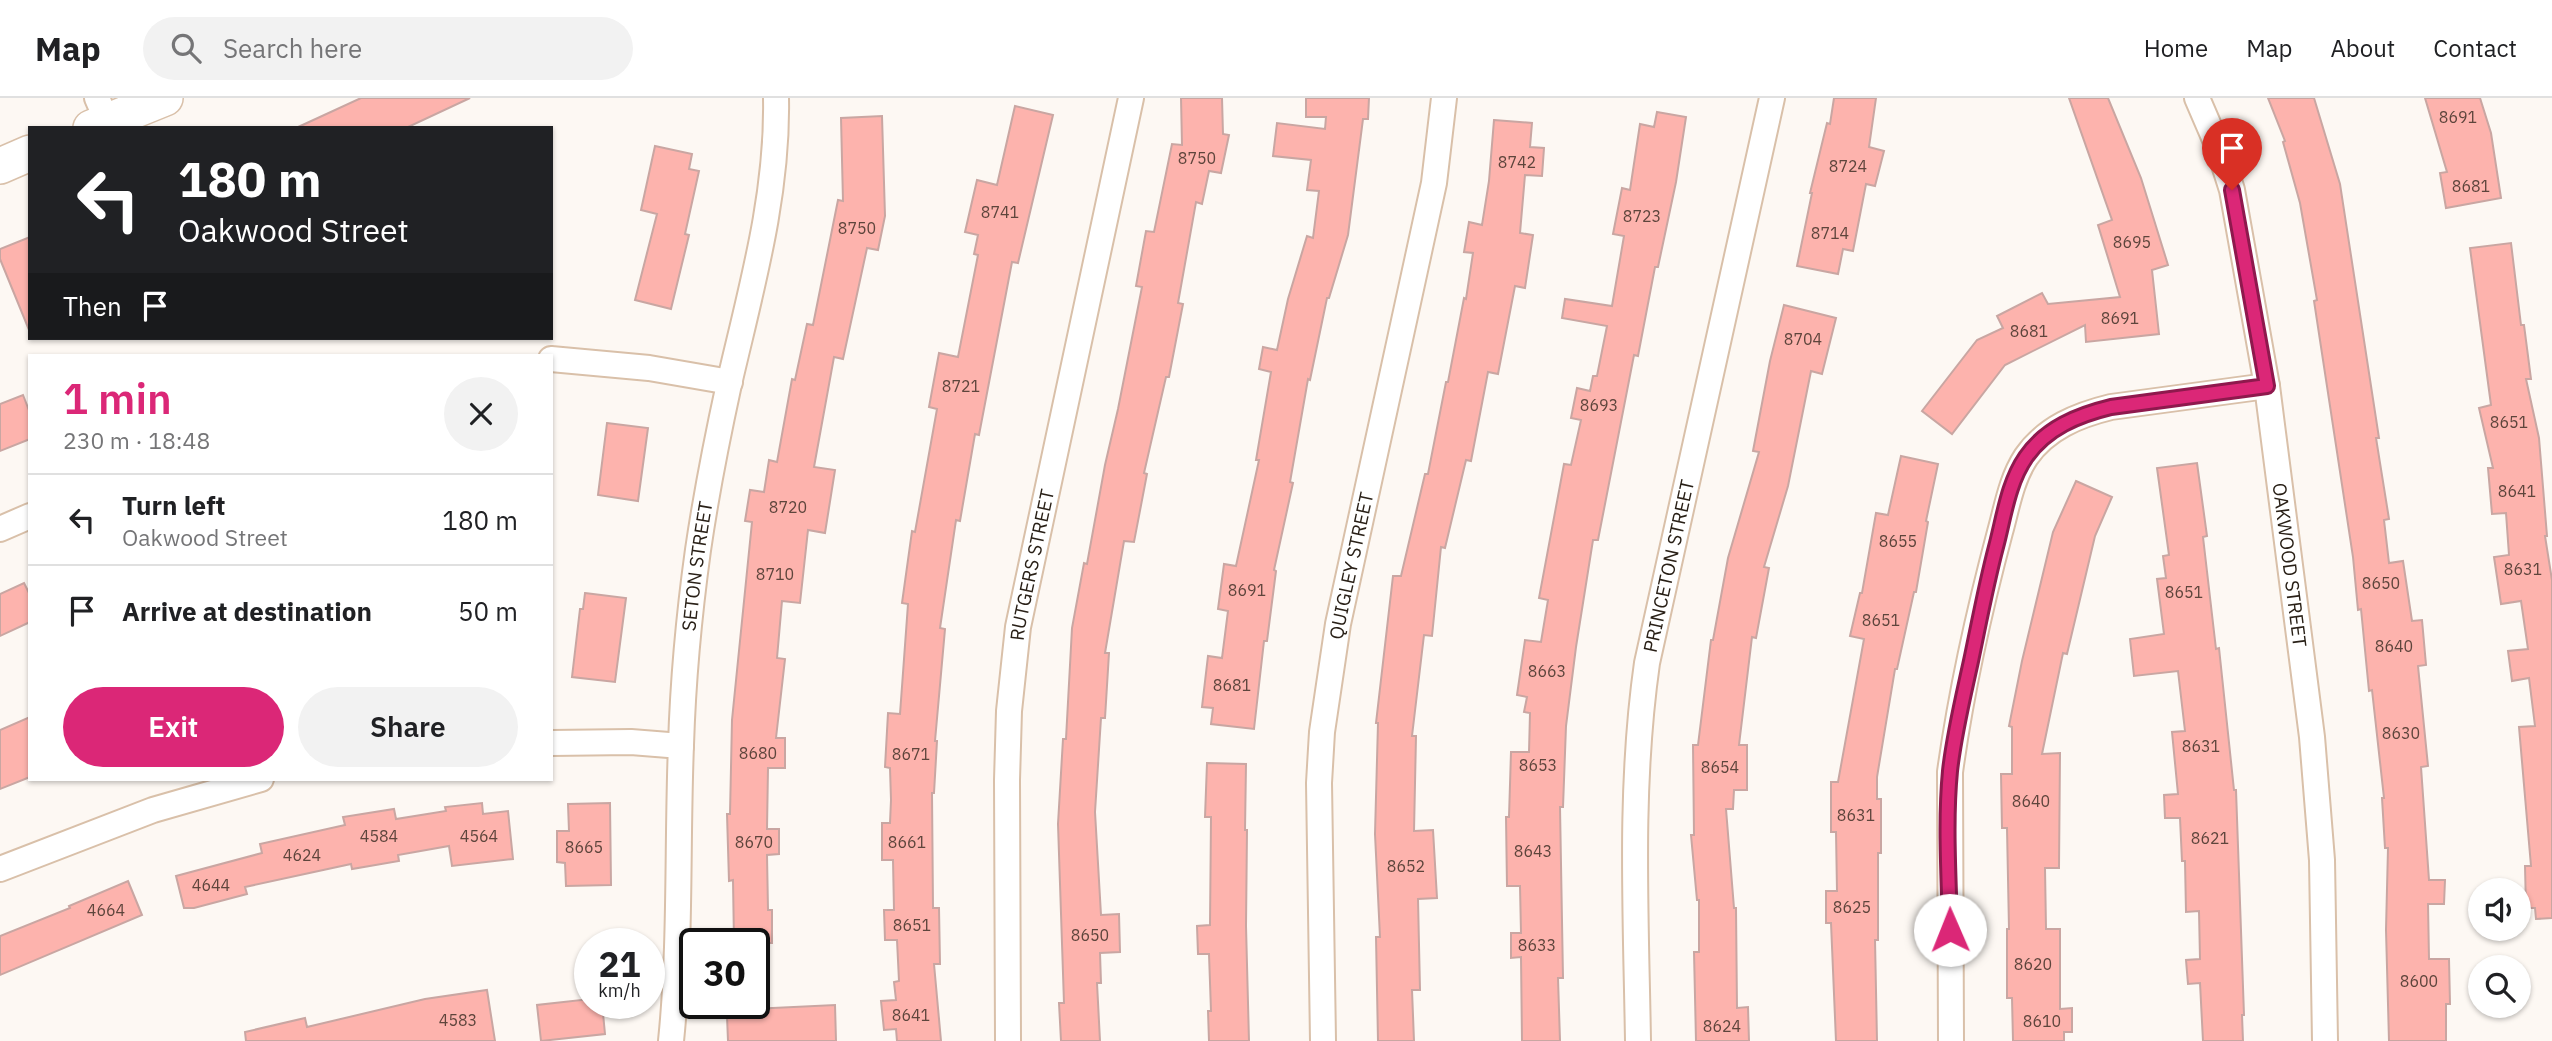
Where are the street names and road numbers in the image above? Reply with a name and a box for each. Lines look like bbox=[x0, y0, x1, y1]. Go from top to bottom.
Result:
street label: PRINCETON STREET bbox=[1638, 477, 1699, 655]
street label: OAKWOOD STREET bbox=[2268, 481, 2312, 648]
street label: RUTGERS STREET bbox=[1005, 487, 1059, 642]
street label: QUIGLEY STREET bbox=[1324, 490, 1378, 641]
street label: SETON STREET bbox=[676, 499, 718, 632]

